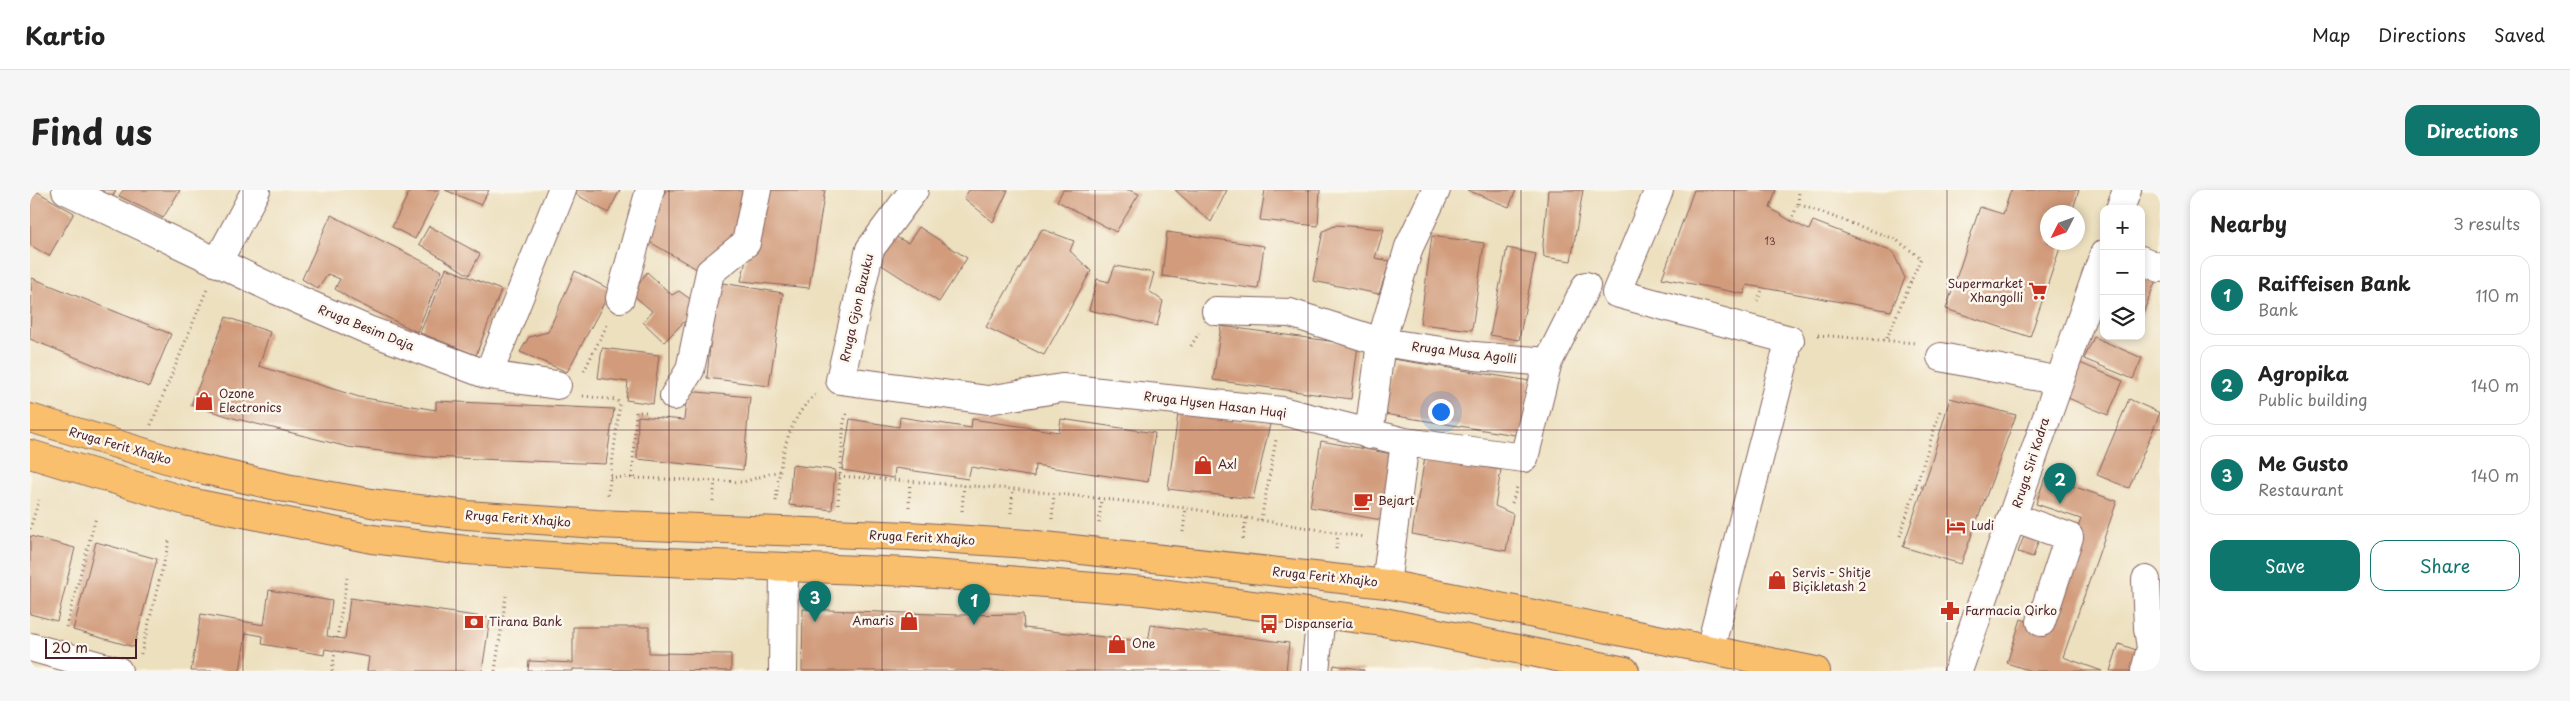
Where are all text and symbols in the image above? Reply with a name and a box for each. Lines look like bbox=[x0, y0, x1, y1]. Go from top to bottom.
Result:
text: Kartio bbox=[25, 17, 105, 53]
text: Map bbox=[2312, 21, 2350, 48]
text: Directions bbox=[2378, 21, 2466, 48]
text: Saved bbox=[2494, 21, 2545, 48]
text: Find us bbox=[30, 104, 152, 157]
button: Directions bbox=[2405, 105, 2540, 156]
north arrow bbox=[2040, 205, 2085, 250]
map controls bbox=[2100, 205, 2145, 340]
button: + bbox=[2100, 205, 2145, 250]
text: Nearby bbox=[2210, 207, 2287, 239]
text: 3 results bbox=[2453, 211, 2520, 235]
house number: 13 bbox=[1764, 233, 1776, 248]
button: − bbox=[2100, 250, 2145, 295]
street label: Rruga Gjon Buzuku bbox=[835, 252, 877, 364]
text: Raiffeisen Bank bbox=[2258, 269, 2411, 297]
place label: Supermarket Xhangolli bbox=[1948, 274, 2023, 306]
supermarket icon: Supermarket Xhangolli bbox=[2027, 280, 2049, 302]
text: 1 bbox=[2223, 283, 2231, 307]
text: 110 m bbox=[2476, 283, 2519, 307]
button: layers bbox=[2100, 295, 2145, 340]
text: Bank bbox=[2258, 297, 2298, 321]
street label: Rruga Besim Daja bbox=[315, 300, 418, 355]
street label: Rruga Musa Agolli bbox=[1411, 337, 1518, 367]
text: Agropika bbox=[2258, 359, 2349, 387]
text: 2 bbox=[2221, 373, 2233, 397]
text: 140 m bbox=[2471, 373, 2519, 397]
place label: Ozone Electronics bbox=[219, 384, 282, 416]
street label: Rruga Hysen Hasan Huqi bbox=[1143, 386, 1288, 422]
text: Public building bbox=[2258, 387, 2368, 411]
shop icon: Ozone Electronics bbox=[193, 390, 215, 412]
your location bbox=[1428, 399, 1454, 425]
street label: Rruga Siri Kodra bbox=[2007, 415, 2053, 510]
street label: Rruga Ferit Xhajko bbox=[67, 422, 174, 468]
text: Me Gusto bbox=[2258, 449, 2348, 477]
shop icon: Axl bbox=[1192, 454, 1214, 476]
place label: Axl bbox=[1218, 455, 1237, 473]
pin: 2 bbox=[2044, 463, 2076, 504]
text: 3 bbox=[2222, 463, 2232, 487]
text: 140 m bbox=[2471, 463, 2519, 487]
text: Restaurant bbox=[2258, 477, 2344, 501]
cafe icon: Bejart bbox=[1352, 490, 1374, 512]
place label: Bejart bbox=[1378, 491, 1415, 509]
street label: Rruga Ferit Xhajko bbox=[465, 505, 572, 531]
hotel icon: Ludi bbox=[1945, 515, 1967, 537]
place label: Ludi bbox=[1971, 516, 1994, 534]
street label: Rruga Ferit Xhajko bbox=[869, 525, 976, 549]
button: Save bbox=[2210, 540, 2360, 591]
button: Share bbox=[2370, 540, 2520, 591]
street label: Rruga Ferit Xhajko bbox=[1271, 562, 1379, 591]
place label: Servis - Shitje Biçikletash 2 bbox=[1792, 563, 1871, 595]
shop icon: Servis - Shitje Biçikletash 2 bbox=[1766, 569, 1788, 591]
pin: 3 bbox=[799, 581, 831, 622]
pin: 1 bbox=[958, 584, 990, 625]
pharmacy icon: Farmacia Qirko bbox=[1939, 600, 1961, 622]
place label: Farmacia Qirko bbox=[1965, 601, 2057, 619]
shop icon: Amaris bbox=[898, 610, 920, 632]
bank icon: Tirana Bank bbox=[463, 611, 485, 633]
place label: Amaris bbox=[852, 611, 895, 629]
place label: Tirana Bank bbox=[489, 612, 562, 630]
bus stop icon: Dispanseria bbox=[1258, 613, 1280, 635]
place label: Dispanseria bbox=[1284, 614, 1353, 632]
shop icon: One bbox=[1106, 633, 1128, 655]
place label: One bbox=[1132, 634, 1156, 652]
scale bar bbox=[45, 636, 138, 659]
text: 20 m bbox=[52, 637, 88, 658]

